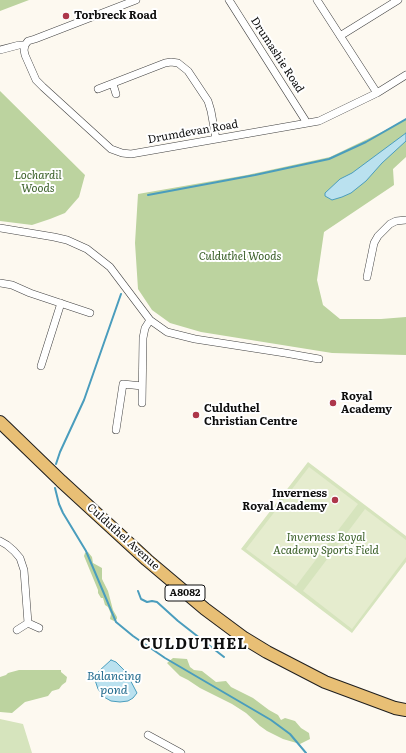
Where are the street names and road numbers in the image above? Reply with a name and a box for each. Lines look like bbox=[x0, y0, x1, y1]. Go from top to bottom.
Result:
street label: Drumashie Road bbox=[248, 15, 306, 95]
street label: Drumdevan Road bbox=[147, 118, 239, 146]
street label: Culduthel Avenue bbox=[84, 501, 162, 573]
road number: A8082 bbox=[165, 585, 205, 601]

